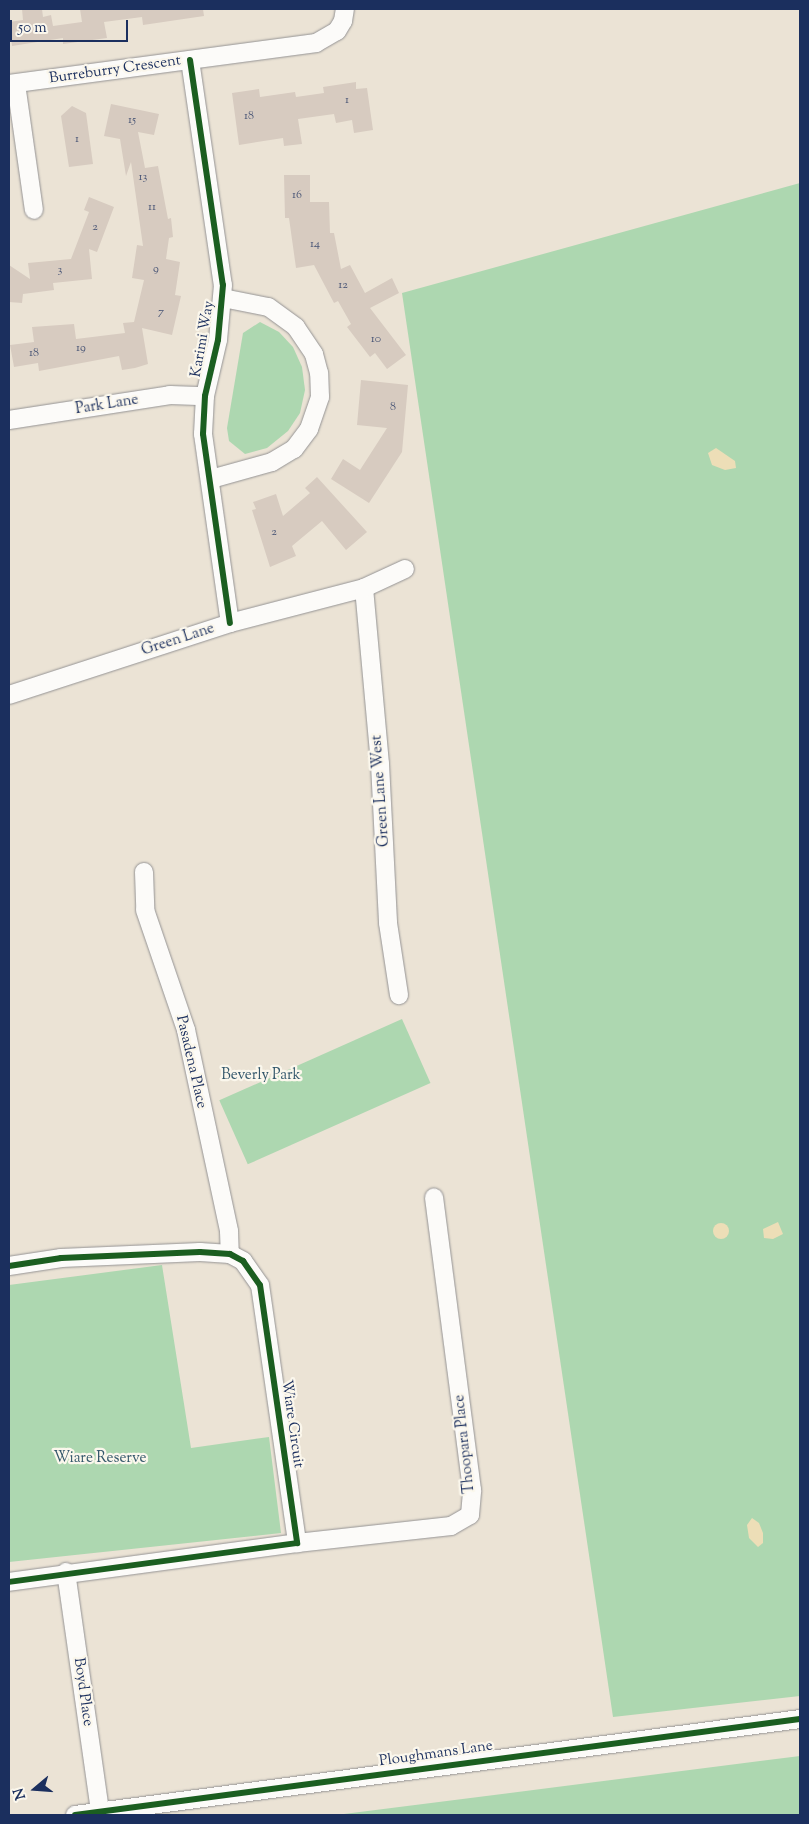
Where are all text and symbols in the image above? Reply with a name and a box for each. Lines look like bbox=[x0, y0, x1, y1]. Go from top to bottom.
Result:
scale bar bbox=[12, 10, 130, 42]
text: 50 m bbox=[18, 18, 47, 39]
street label: Burreburry Crescent bbox=[48, 52, 182, 88]
house number: 1 bbox=[345, 94, 349, 108]
house number: 18 bbox=[244, 110, 254, 124]
house number: 15 bbox=[128, 114, 136, 128]
house number: 1 bbox=[75, 133, 79, 147]
house number: 13 bbox=[139, 171, 147, 185]
house number: 16 bbox=[292, 189, 302, 203]
house number: 11 bbox=[148, 201, 156, 215]
house number: 2 bbox=[92, 221, 98, 235]
house number: 14 bbox=[310, 238, 320, 252]
house number: 9 bbox=[153, 263, 159, 277]
house number: 3 bbox=[58, 264, 62, 278]
house number: 12 bbox=[338, 279, 348, 293]
street label: Karimi Way bbox=[187, 299, 219, 379]
house number: 7 bbox=[158, 306, 164, 320]
house number: 10 bbox=[371, 333, 381, 347]
house number: 19 bbox=[76, 342, 86, 356]
house number: 18 bbox=[29, 347, 39, 361]
street label: Park Lane bbox=[74, 391, 140, 419]
house number: 8 bbox=[390, 401, 396, 415]
house number: 2 bbox=[271, 526, 277, 540]
street label: Green Lane bbox=[139, 620, 217, 660]
street label: Green Lane West bbox=[368, 735, 394, 847]
street label: Pasadena Place bbox=[172, 1014, 210, 1110]
park label: Beverly Park bbox=[221, 1067, 301, 1085]
street label: Wiare Circuit bbox=[277, 1379, 307, 1469]
street label: Thoopara Place bbox=[451, 1394, 479, 1494]
park label: Wiare Reserve bbox=[54, 1450, 146, 1468]
street label: Boyd Place bbox=[69, 1656, 97, 1728]
street label: Ploughmans Lane bbox=[378, 1737, 494, 1771]
north arrow bbox=[10, 1764, 60, 1814]
text: N bbox=[9, 1785, 32, 1802]

